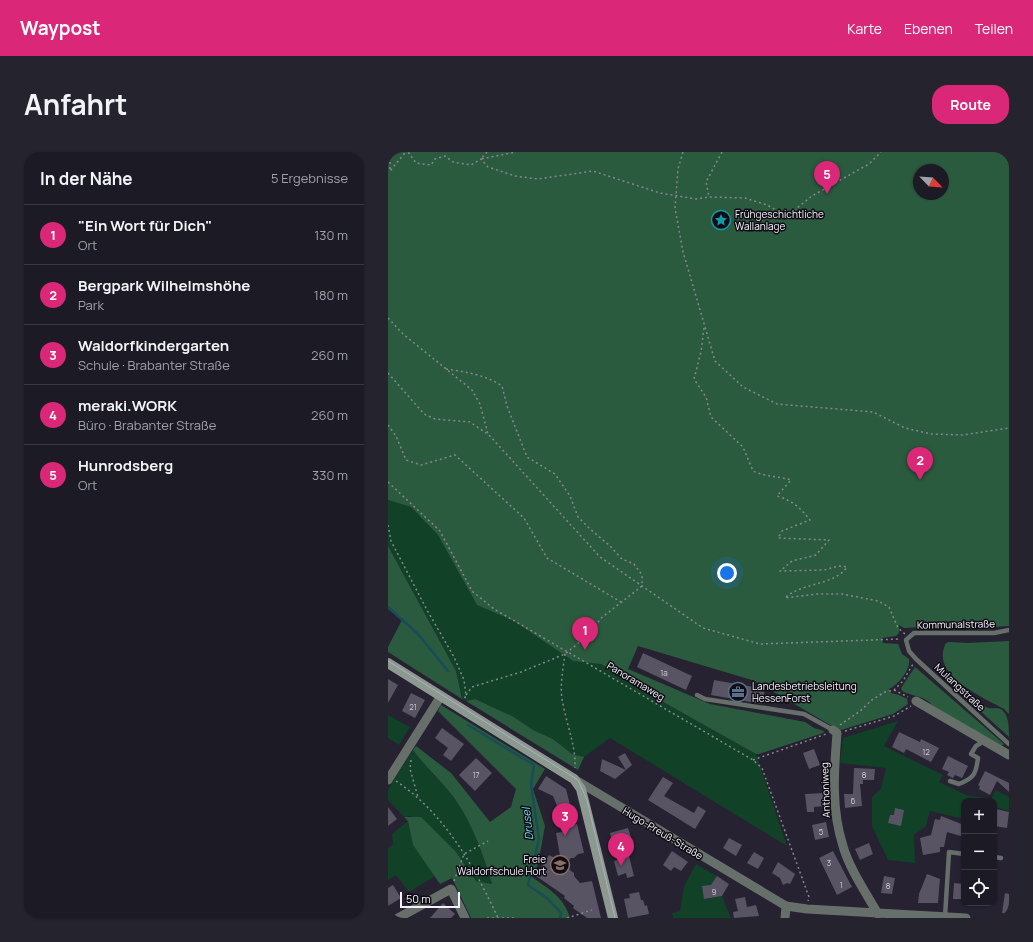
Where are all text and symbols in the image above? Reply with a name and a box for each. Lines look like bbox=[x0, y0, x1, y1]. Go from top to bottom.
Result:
text: Waypost bbox=[20, 15, 100, 41]
text: Karte bbox=[847, 19, 882, 38]
text: Ebenen bbox=[904, 19, 953, 38]
text: Teilen bbox=[975, 19, 1013, 38]
text: Anfahrt bbox=[24, 85, 127, 123]
button: Route bbox=[932, 85, 1009, 124]
pin: 5 bbox=[814, 161, 840, 194]
north arrow bbox=[913, 164, 949, 200]
text: In der Nähe bbox=[40, 167, 133, 190]
text: 5 Ergebnisse bbox=[271, 169, 348, 187]
place label: Frühgeschichtliche Wallanlage bbox=[735, 207, 824, 233]
place icon: Frühgeschichtliche Wallanlage bbox=[710, 209, 732, 231]
text: "Ein Wort für Dich" bbox=[78, 215, 212, 236]
text: 1 bbox=[50, 226, 56, 244]
text: 130 m bbox=[314, 226, 348, 244]
text: Ort bbox=[78, 236, 97, 254]
text: Bergpark Wilhelmshöhe bbox=[78, 275, 250, 296]
text: 2 bbox=[49, 286, 57, 304]
text: 180 m bbox=[314, 286, 348, 304]
text: Park bbox=[78, 296, 104, 314]
text: Waldorfkindergarten bbox=[78, 335, 229, 356]
text: 3 bbox=[49, 346, 57, 364]
text: 260 m bbox=[311, 346, 348, 364]
text: Schule · Brabanter Straße bbox=[78, 356, 230, 374]
text: meraki.WORK bbox=[78, 395, 177, 416]
text: 4 bbox=[49, 406, 57, 424]
text: 260 m bbox=[311, 406, 348, 424]
text: Büro · Brabanter Straße bbox=[78, 416, 216, 434]
pin: 2 bbox=[907, 447, 933, 480]
text: Hunrodsberg bbox=[78, 455, 173, 476]
text: 5 bbox=[49, 466, 57, 484]
text: 330 m bbox=[312, 466, 348, 484]
text: Ort bbox=[78, 476, 97, 494]
your location bbox=[717, 563, 737, 583]
street label: Kommunalstraße bbox=[917, 616, 995, 632]
pin: 1 bbox=[572, 617, 598, 650]
street label: Panoramaweg bbox=[604, 658, 668, 704]
street label: Mulangstraße bbox=[932, 660, 988, 714]
house number: 1a bbox=[660, 667, 668, 678]
place label: Landesbetriebsleitung HessenForst bbox=[752, 679, 857, 705]
office icon: Landesbetriebsleitung HessenForst bbox=[727, 681, 749, 703]
house number: 21 bbox=[409, 701, 417, 712]
house number: 12 bbox=[922, 746, 930, 757]
street label: Anthoniweg bbox=[817, 762, 833, 818]
house number: 17 bbox=[472, 769, 480, 780]
house number: 8 bbox=[862, 769, 867, 780]
house number: 6 bbox=[851, 795, 856, 806]
map controls bbox=[961, 798, 997, 906]
button: + bbox=[961, 798, 997, 834]
pin: 3 bbox=[552, 803, 578, 836]
street label: Hugo-Preuß-Straße bbox=[620, 803, 706, 863]
water label: Drusel bbox=[518, 806, 536, 841]
house number: 5 bbox=[819, 826, 824, 837]
pin: 4 bbox=[608, 833, 634, 866]
button: − bbox=[961, 834, 997, 870]
place label: Freie Waldorfschule Hort bbox=[457, 852, 546, 878]
school or university icon: Freie Waldorfschule Hort bbox=[549, 854, 571, 876]
house number: 3 bbox=[827, 857, 831, 868]
button: locate bbox=[961, 870, 997, 906]
house number: 1 bbox=[839, 879, 843, 890]
house number: 8 bbox=[886, 880, 891, 891]
house number: 9 bbox=[712, 886, 717, 897]
scale bar bbox=[400, 890, 460, 909]
text: 50 m bbox=[406, 891, 431, 906]

